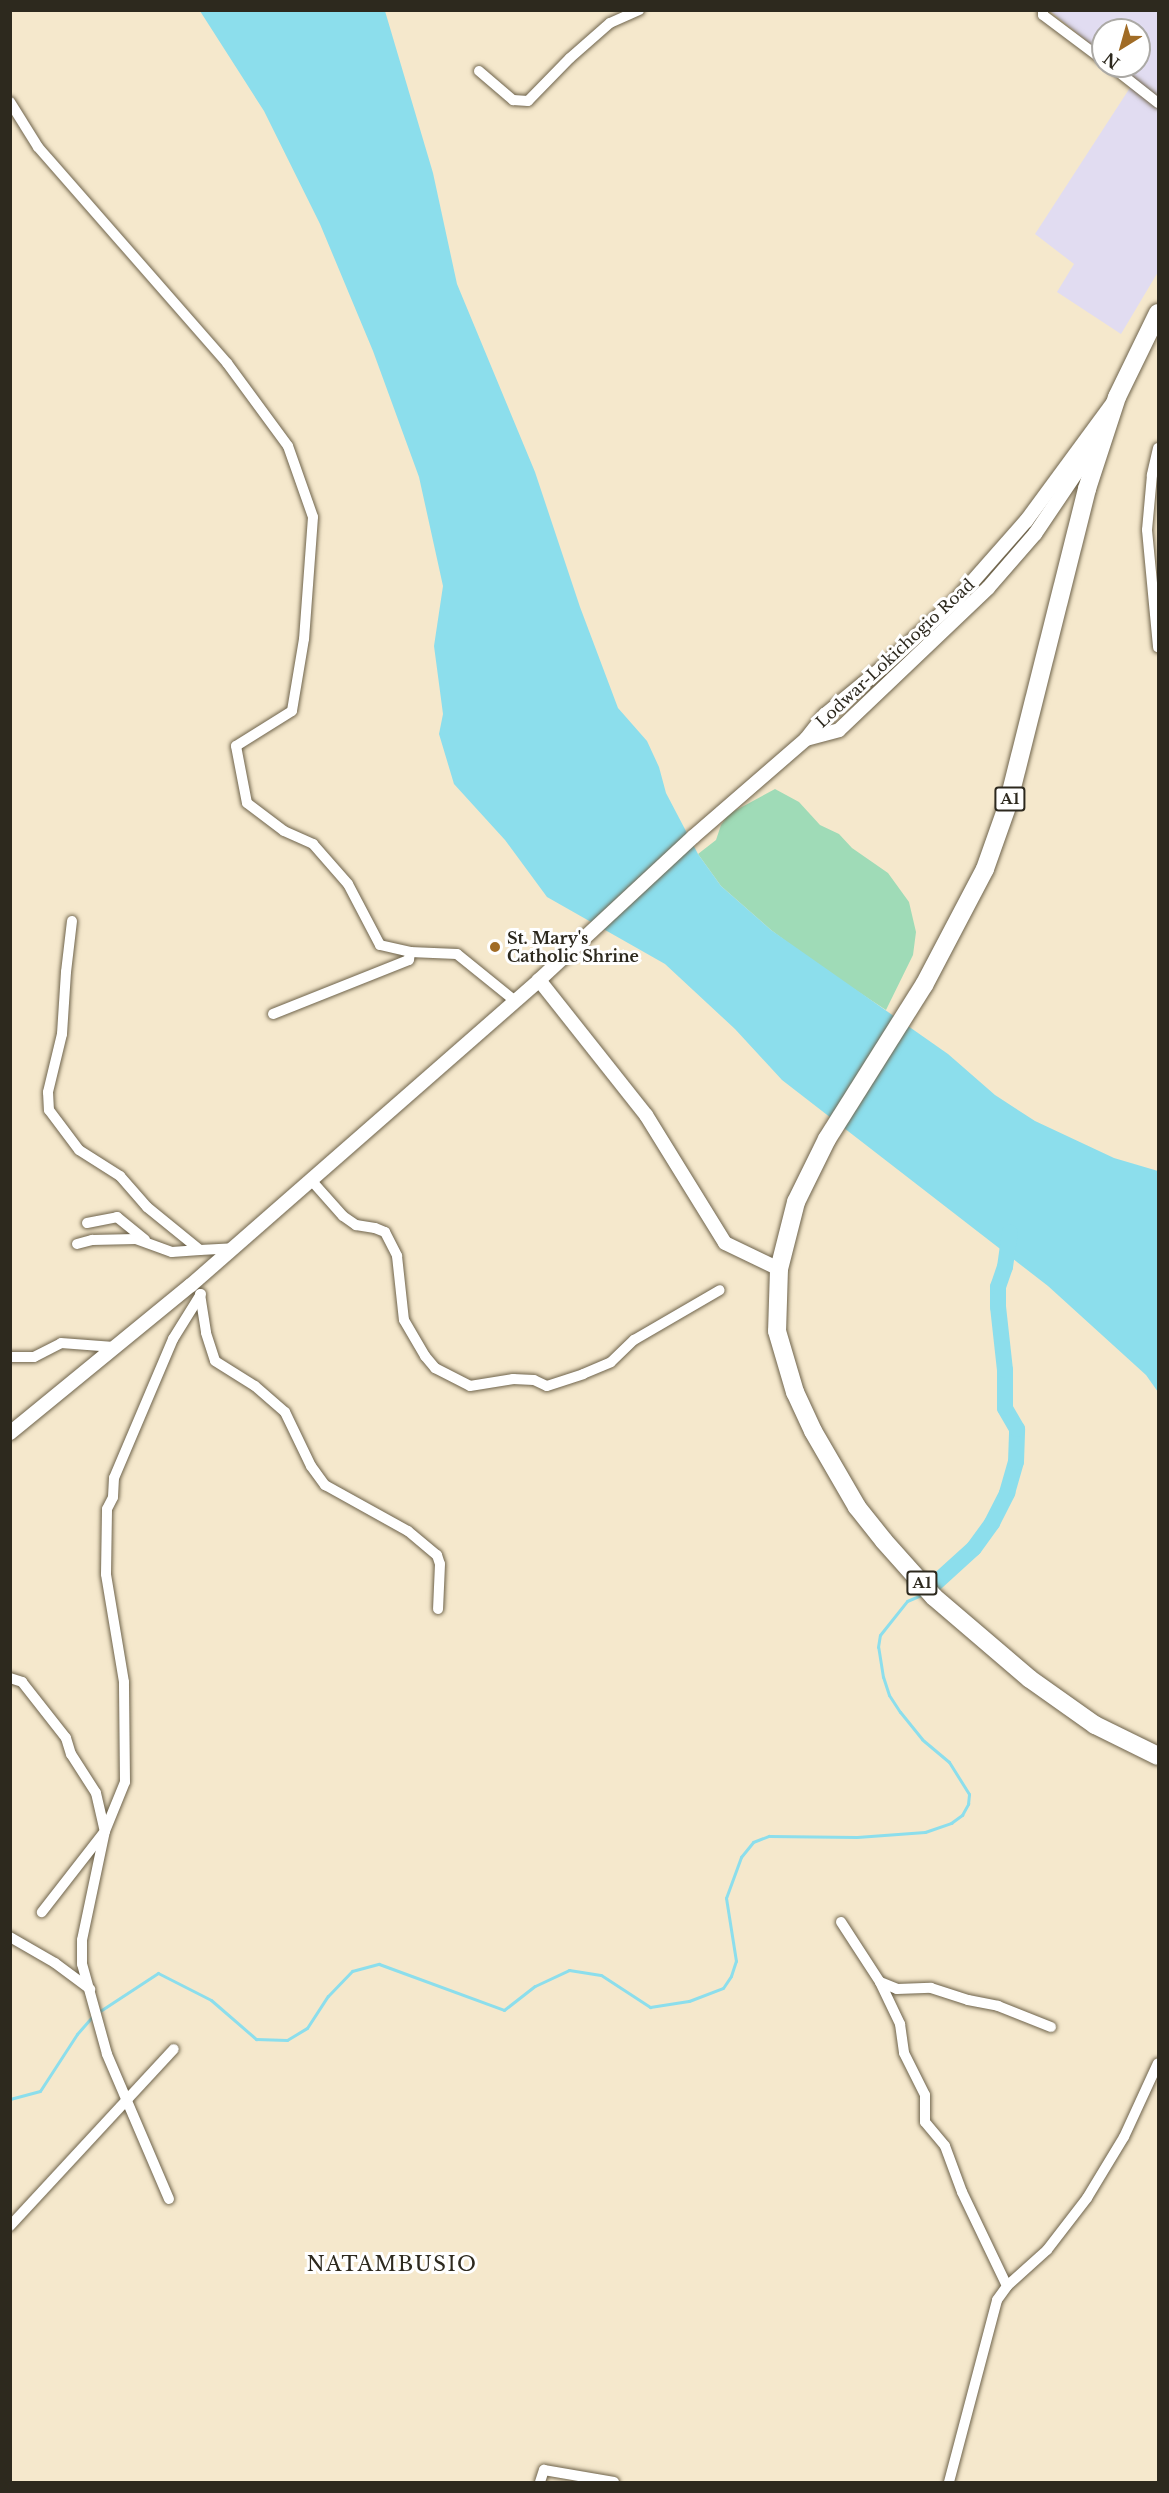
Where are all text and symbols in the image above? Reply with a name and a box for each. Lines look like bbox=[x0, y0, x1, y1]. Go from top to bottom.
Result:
north arrow bbox=[1091, 18, 1151, 78]
text: N bbox=[1099, 48, 1123, 73]
street label: Lodwar-Lokichogio Road bbox=[812, 575, 978, 731]
road number: A1 bbox=[994, 787, 1026, 811]
place label: St. Mary's Catholic Shrine bbox=[507, 928, 639, 966]
marker: St. Mary's Catholic Shrine bbox=[488, 940, 502, 954]
road number: A1 bbox=[906, 1571, 938, 1595]
district label: NATAMBUSIO bbox=[307, 2252, 477, 2276]

